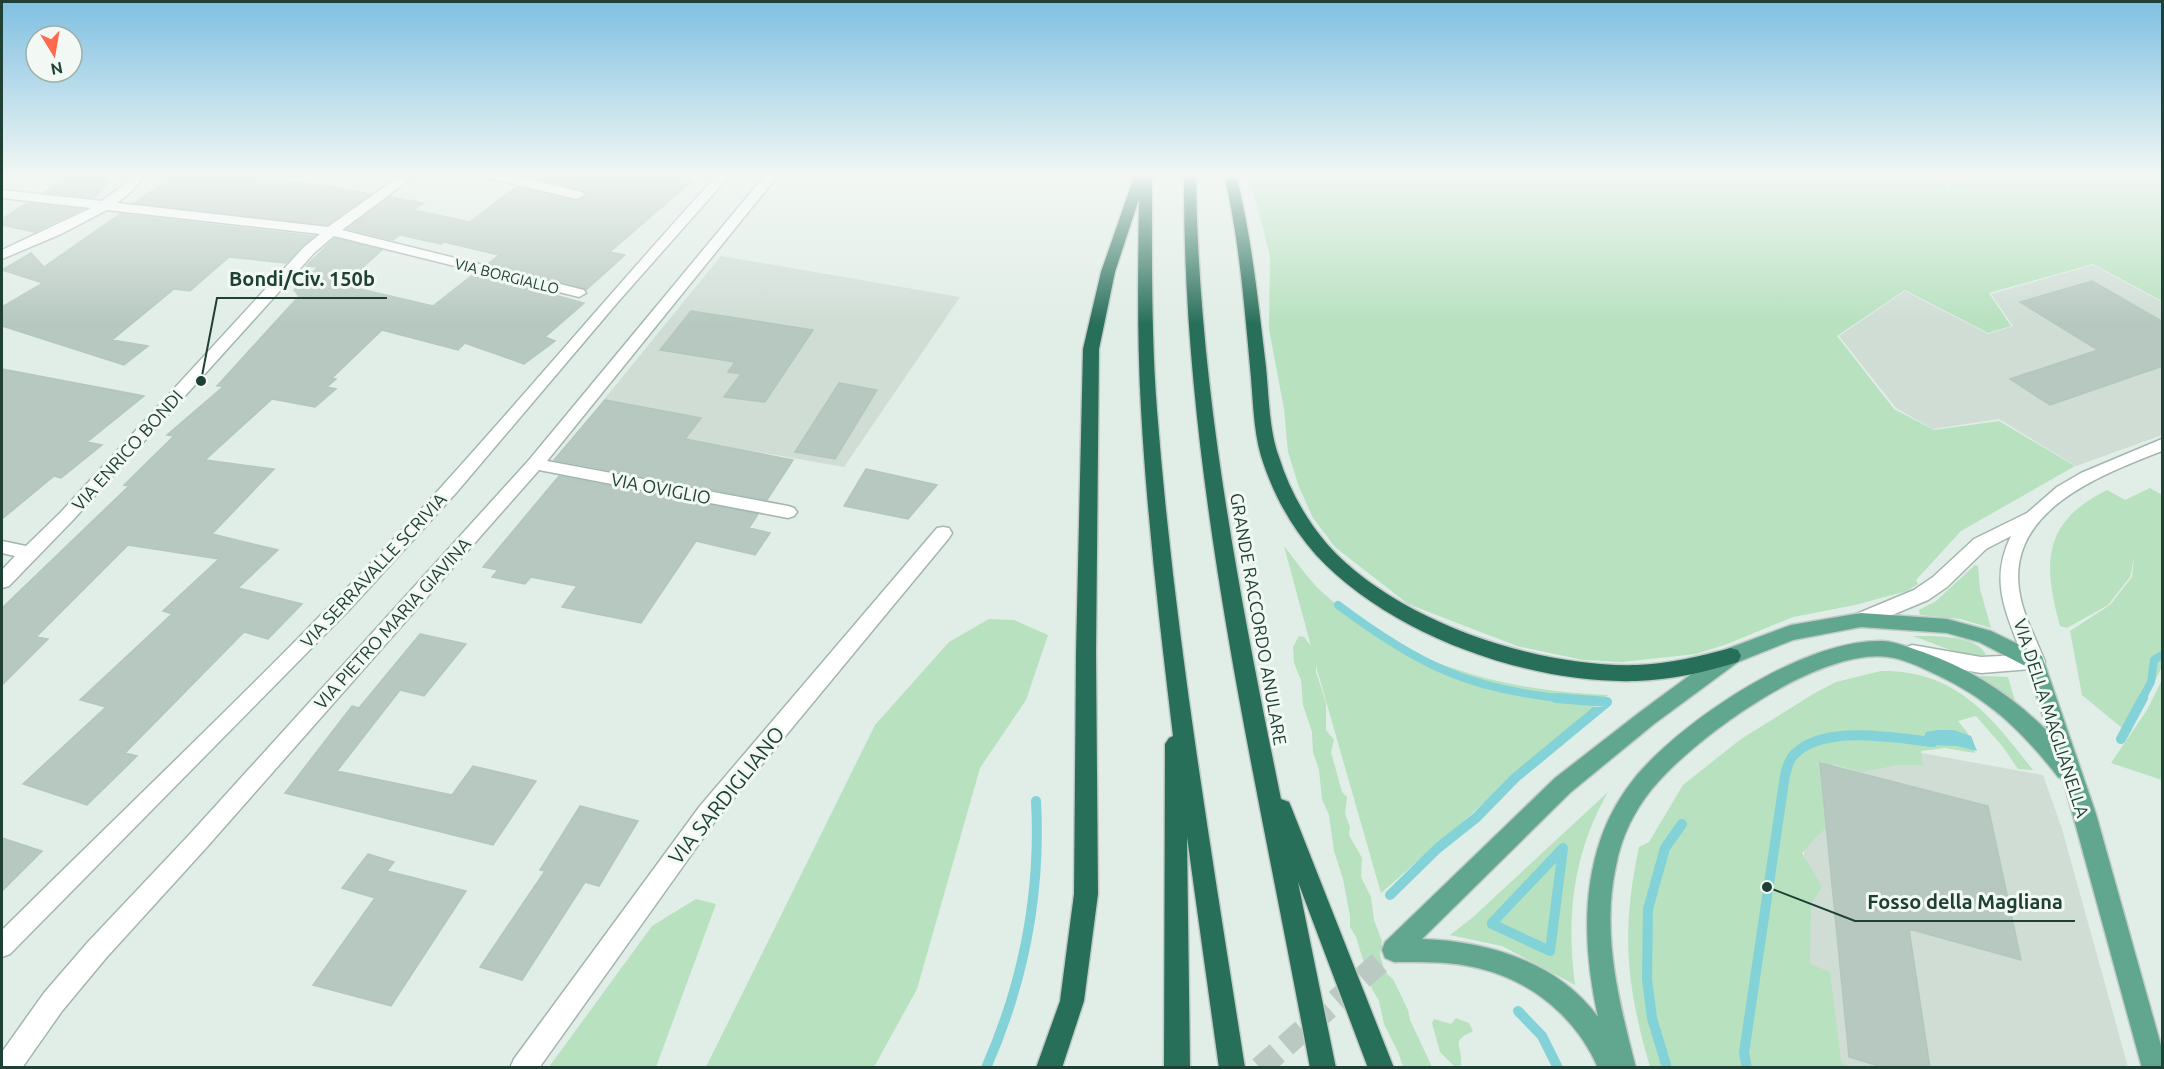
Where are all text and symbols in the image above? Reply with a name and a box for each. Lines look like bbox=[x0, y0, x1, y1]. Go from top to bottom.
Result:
north arrow bbox=[24, 24, 84, 84]
text: N bbox=[49, 59, 64, 79]
street label: VIA BORGIALLO bbox=[453, 255, 561, 297]
callout: Bondi/Civ. 150b bbox=[217, 260, 387, 298]
text: Bondi/Civ. 150b bbox=[229, 267, 375, 290]
street label: VIA ENRICO BONDI bbox=[68, 386, 186, 514]
street label: VIA OVIGLIO bbox=[609, 469, 713, 507]
street label: VIA SERRAVALLE SCRIVIA bbox=[296, 488, 450, 651]
street label: GRANDE RACCORDO ANULARE bbox=[1227, 491, 1291, 747]
street label: VIA PIETRO MARIA GIAVINA bbox=[310, 533, 474, 713]
street label: VIA DELLA MAGLIANELLA bbox=[2010, 616, 2094, 820]
street label: VIA SARDIGLIANO bbox=[663, 721, 789, 869]
callout: Fosso della Magliana bbox=[1855, 883, 2075, 921]
text: Fosso della Magliana bbox=[1867, 890, 2063, 913]

